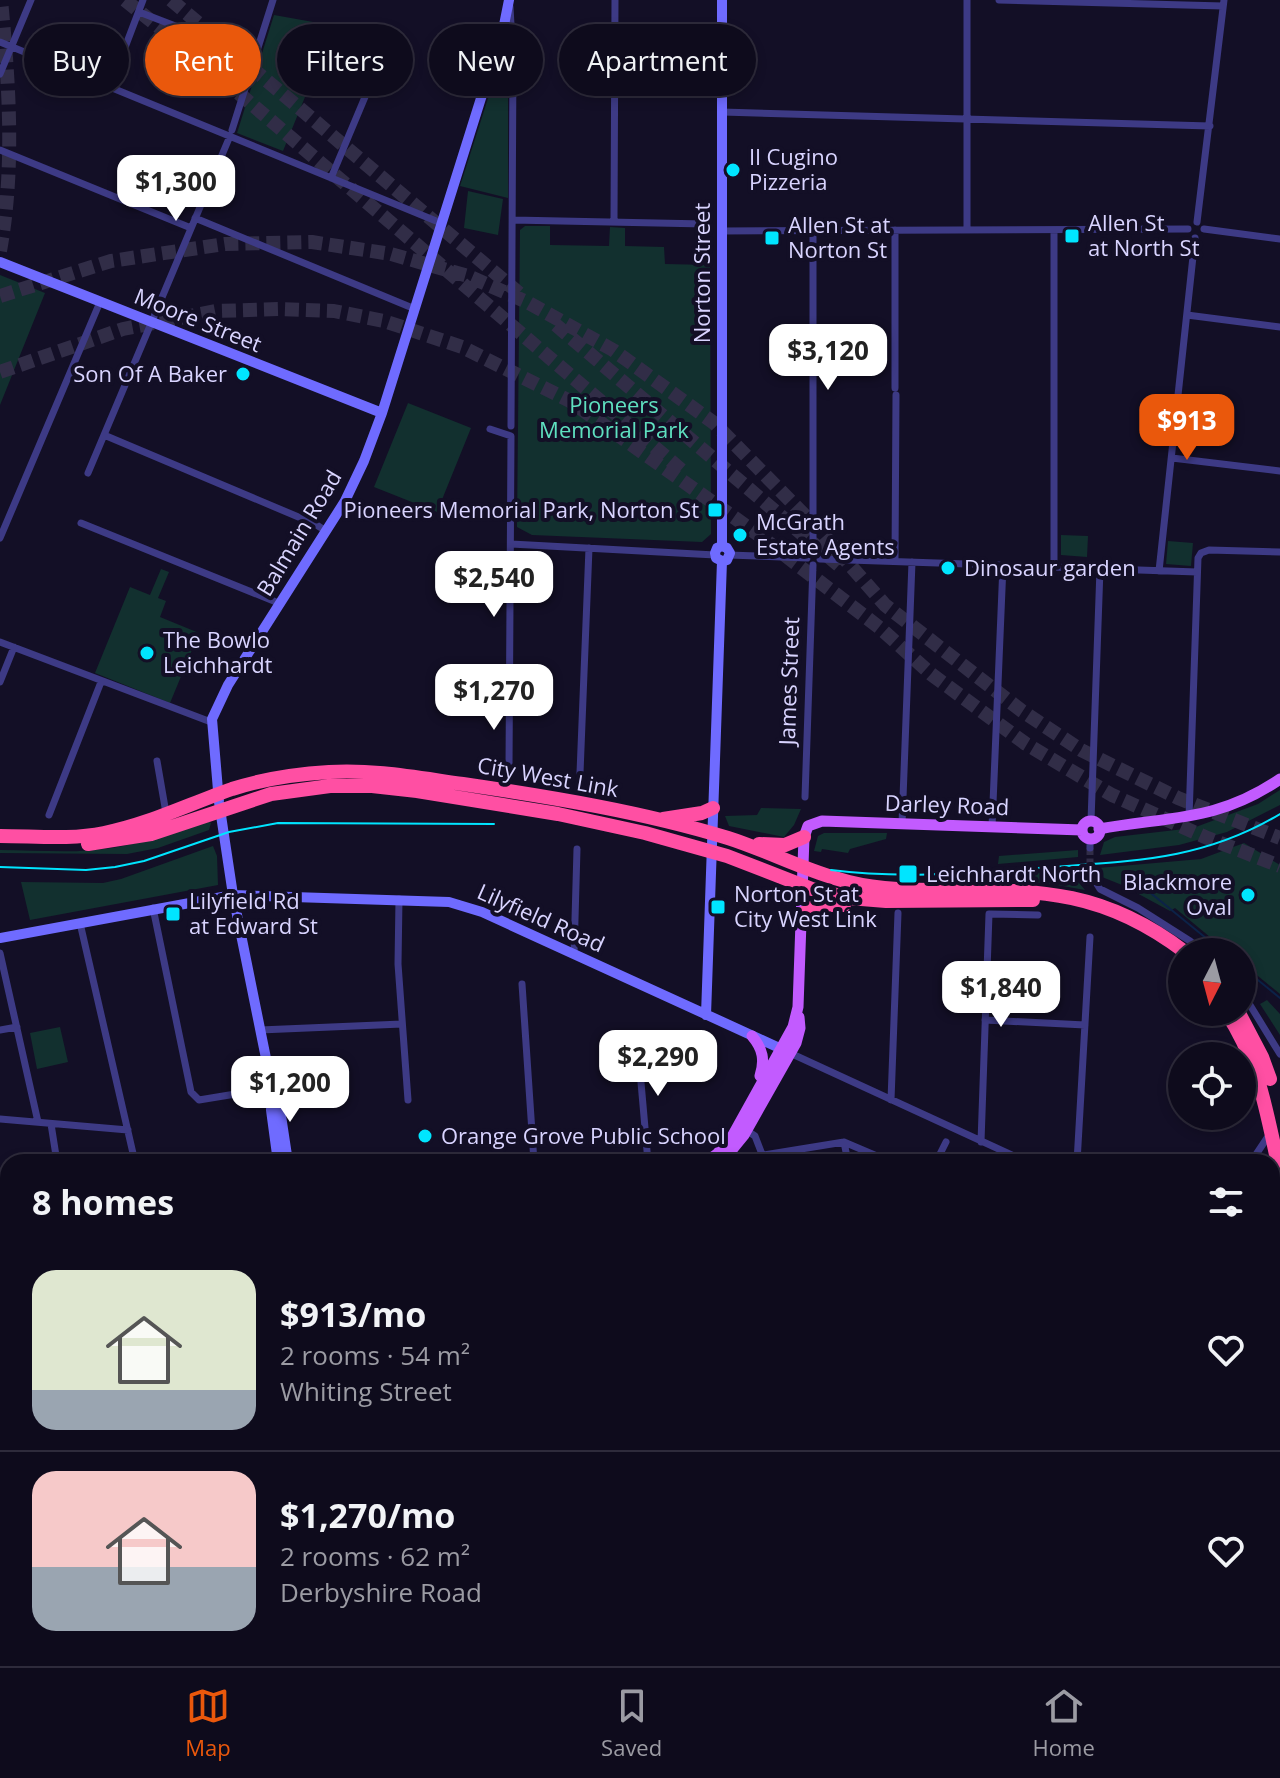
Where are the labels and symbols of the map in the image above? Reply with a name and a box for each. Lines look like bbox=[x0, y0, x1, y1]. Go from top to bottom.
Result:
place label: Il Cugino Pizzeria bbox=[749, 141, 838, 196]
pin: $1,300 bbox=[111, 155, 241, 223]
marker: Il Cugino Pizzeria bbox=[724, 161, 742, 179]
street label: Norton Street bbox=[686, 203, 716, 343]
place label: Allen St at North St bbox=[1088, 207, 1200, 262]
place label: Allen St at Norton St bbox=[788, 209, 890, 264]
marker: Allen St at North St bbox=[1063, 227, 1081, 245]
marker: Allen St at Norton St bbox=[763, 229, 781, 247]
street label: Moore Street bbox=[130, 280, 267, 358]
pin: $3,120 bbox=[763, 324, 893, 392]
place label: Son Of A Baker bbox=[73, 358, 227, 388]
marker: Son Of A Baker bbox=[234, 365, 252, 383]
park label: Pioneers Memorial Park bbox=[539, 389, 689, 444]
pin: $913 bbox=[1140, 394, 1234, 462]
street label: Balmain Road bbox=[249, 464, 348, 601]
place label: Pioneers Memorial Park, Norton St bbox=[343, 494, 699, 524]
marker: Pioneers Memorial Park, Norton St bbox=[706, 501, 724, 519]
place label: McGrath Estate Agents bbox=[756, 506, 895, 561]
marker: McGrath Estate Agents bbox=[731, 526, 749, 544]
pin: $2,540 bbox=[429, 551, 559, 619]
place label: Dinosaur garden bbox=[964, 552, 1136, 582]
marker: Dinosaur garden bbox=[939, 559, 957, 577]
street label: James Street bbox=[771, 616, 805, 748]
place label: The Bowlo Leichhardt bbox=[163, 624, 273, 679]
marker: The Bowlo Leichhardt bbox=[138, 644, 156, 662]
pin: $1,270 bbox=[429, 664, 559, 732]
street label: City West Link bbox=[475, 749, 622, 803]
street label: Darley Road bbox=[884, 787, 1010, 821]
place label: Leichhardt North bbox=[926, 858, 1101, 888]
marker: Leichhardt North bbox=[897, 863, 919, 885]
place label: Blackmore Oval bbox=[1123, 866, 1232, 921]
street label: Lilyfield Road bbox=[473, 876, 610, 958]
place label: Norton St at City West Link bbox=[734, 878, 877, 933]
place label: Lilyfield Rd at Edward St bbox=[189, 885, 318, 940]
marker: Blackmore Oval bbox=[1239, 886, 1257, 904]
marker: Norton St at City West Link bbox=[709, 898, 727, 916]
marker: Lilyfield Rd at Edward St bbox=[164, 905, 182, 923]
north arrow bbox=[1168, 938, 1256, 1026]
pin: $1,840 bbox=[936, 961, 1066, 1029]
pin: $2,290 bbox=[593, 1030, 723, 1098]
pin: $1,200 bbox=[225, 1056, 355, 1124]
place label: Orange Grove Public School bbox=[441, 1120, 726, 1150]
marker: Orange Grove Public School bbox=[416, 1127, 434, 1145]

